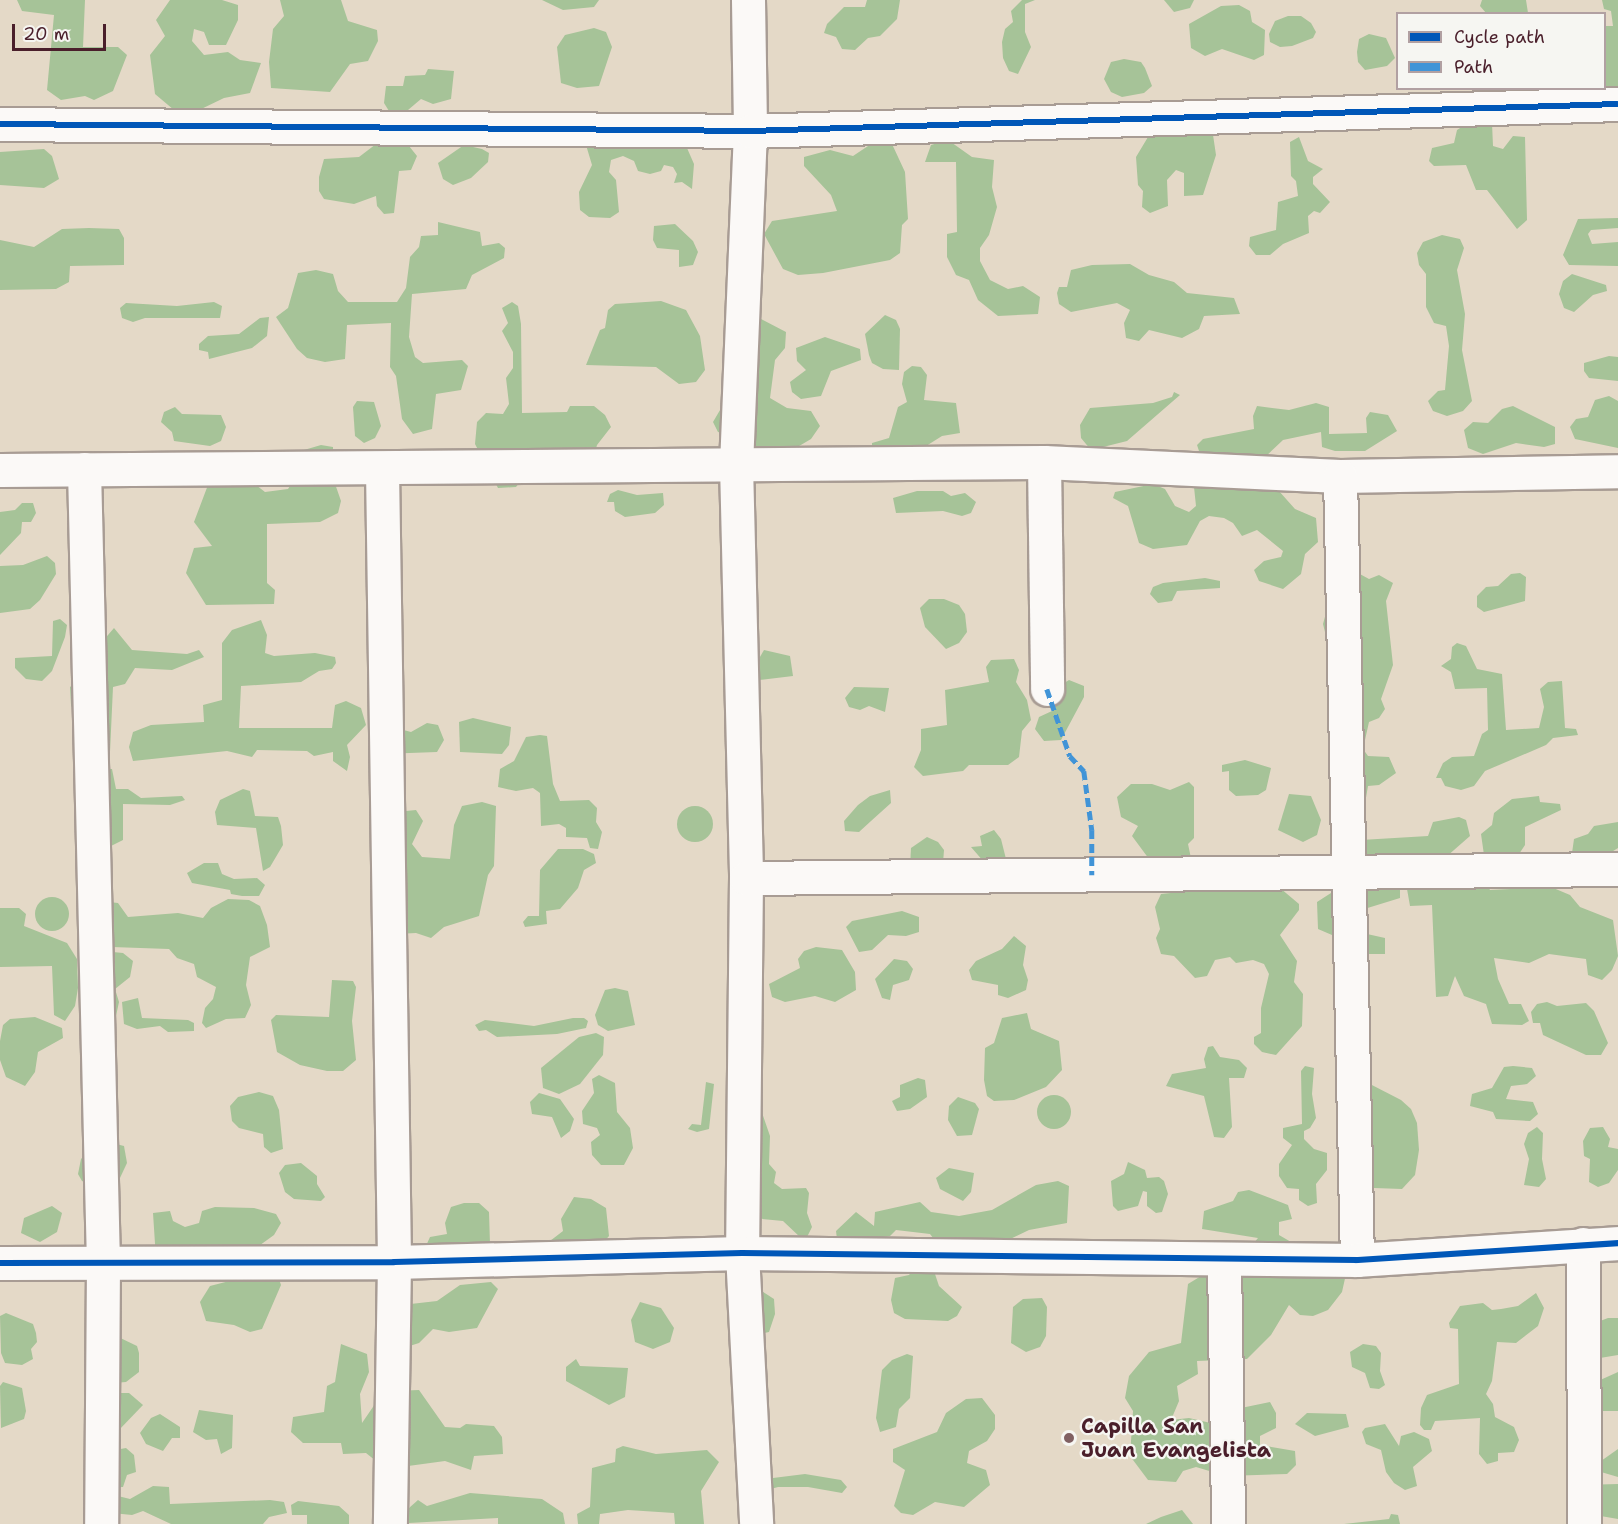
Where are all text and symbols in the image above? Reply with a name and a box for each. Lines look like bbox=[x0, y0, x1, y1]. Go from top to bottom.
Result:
scale bar bbox=[15, 12, 110, 50]
legend bbox=[1396, 12, 1606, 90]
text: 20 m bbox=[23, 22, 69, 46]
text: Cycle path bbox=[1454, 25, 1545, 49]
text: Path bbox=[1454, 55, 1493, 79]
place label: Capilla San Juan Evangelista bbox=[1081, 1413, 1271, 1463]
marker: Capilla San Juan Evangelista bbox=[1062, 1431, 1076, 1445]

